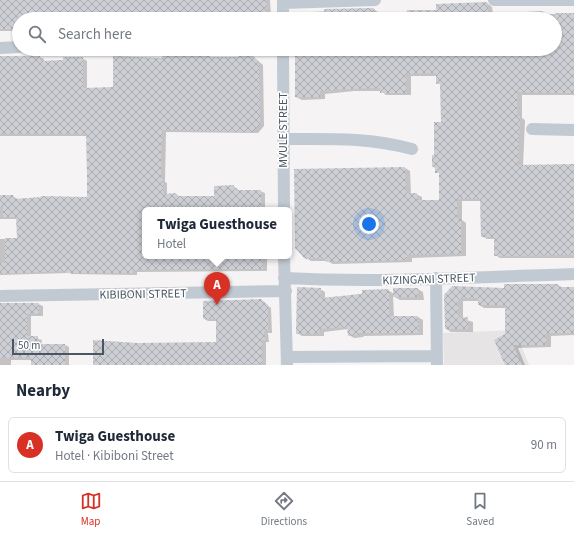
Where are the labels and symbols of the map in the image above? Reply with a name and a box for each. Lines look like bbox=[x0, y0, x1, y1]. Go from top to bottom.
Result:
street label: MVULE STREET bbox=[275, 92, 292, 168]
your location bbox=[359, 214, 379, 234]
street label: KIZINGANI STREET bbox=[382, 269, 476, 290]
pin: A bbox=[204, 272, 230, 305]
street label: KIBIBONI STREET bbox=[99, 285, 187, 304]
scale bar bbox=[12, 337, 104, 356]

